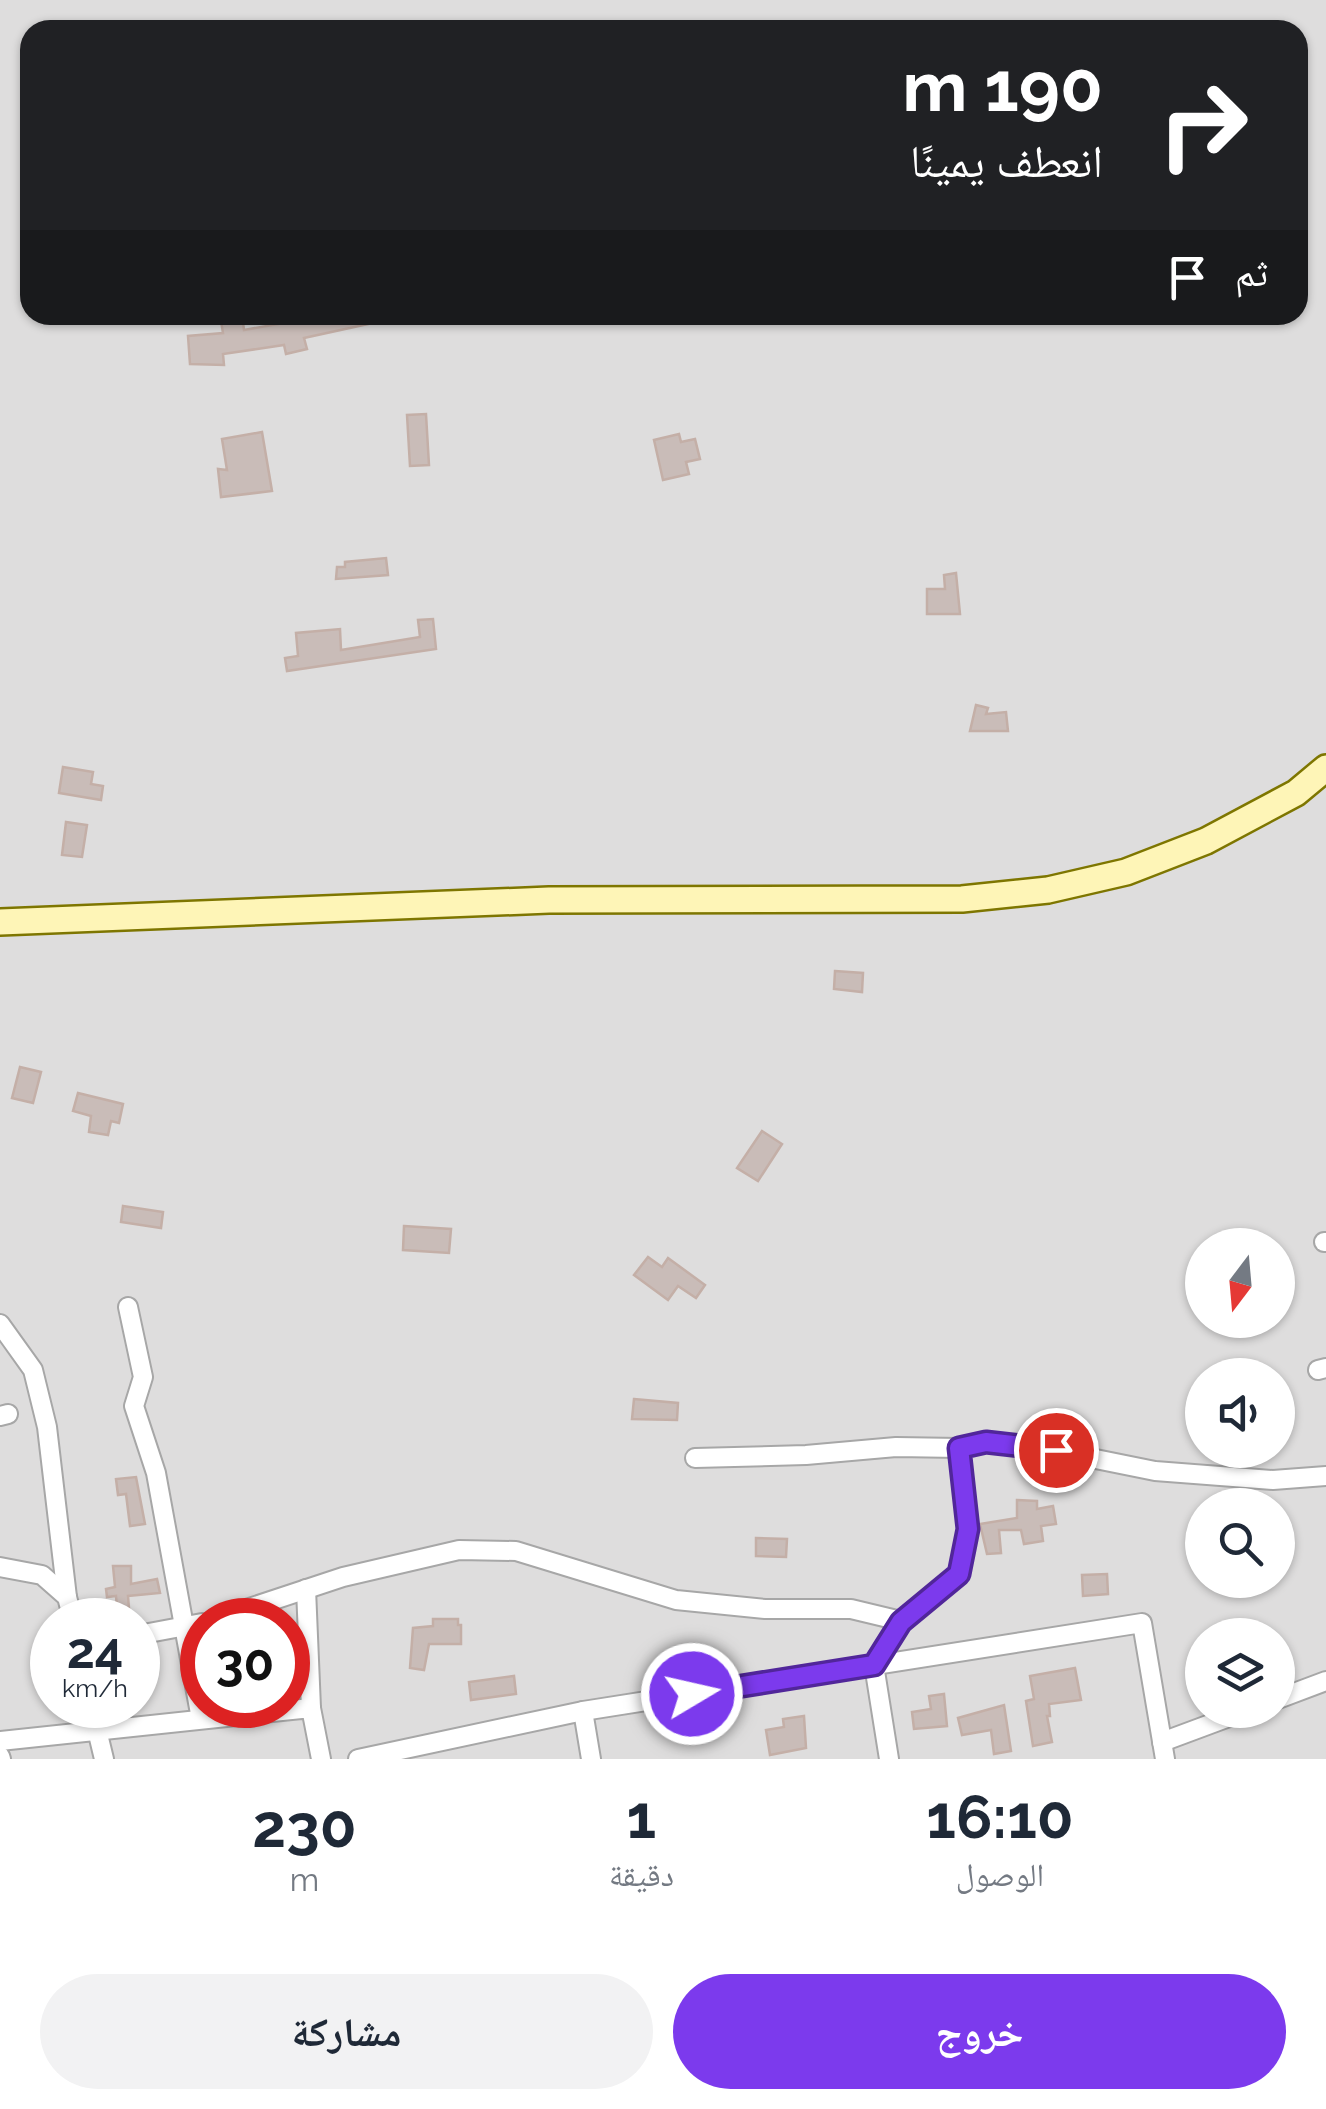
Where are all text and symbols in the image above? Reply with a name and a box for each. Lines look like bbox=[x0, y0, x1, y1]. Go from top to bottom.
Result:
text: 190 m bbox=[902, 45, 1103, 127]
icon: right bbox=[1138, 60, 1268, 190]
text: انعطف يمينًا bbox=[910, 135, 1103, 188]
icon: arrive bbox=[1160, 250, 1215, 305]
text: ثم bbox=[1235, 250, 1268, 295]
north arrow bbox=[1185, 1228, 1295, 1338]
map controls bbox=[1185, 1228, 1295, 1728]
button: sound bbox=[1185, 1358, 1295, 1468]
pin bbox=[1014, 1408, 1099, 1493]
icon: arrive bbox=[1029, 1423, 1084, 1478]
button: search bbox=[1185, 1488, 1295, 1598]
speed limit sign: 30 bbox=[180, 1598, 310, 1728]
button: layers bbox=[1185, 1618, 1295, 1728]
text: 24 bbox=[67, 1621, 123, 1680]
position arrow bbox=[640, 1642, 744, 1746]
text: km/h bbox=[62, 1673, 128, 1703]
text: 1 bbox=[627, 1782, 656, 1852]
text: 16:10 bbox=[926, 1782, 1074, 1852]
text: 230 bbox=[252, 1791, 357, 1861]
text: دقيقة bbox=[609, 1856, 674, 1893]
text: الوصول bbox=[956, 1856, 1044, 1893]
text: m bbox=[290, 1861, 319, 1898]
button: مشاركة bbox=[40, 1974, 653, 2089]
button: خروج bbox=[673, 1974, 1286, 2089]

